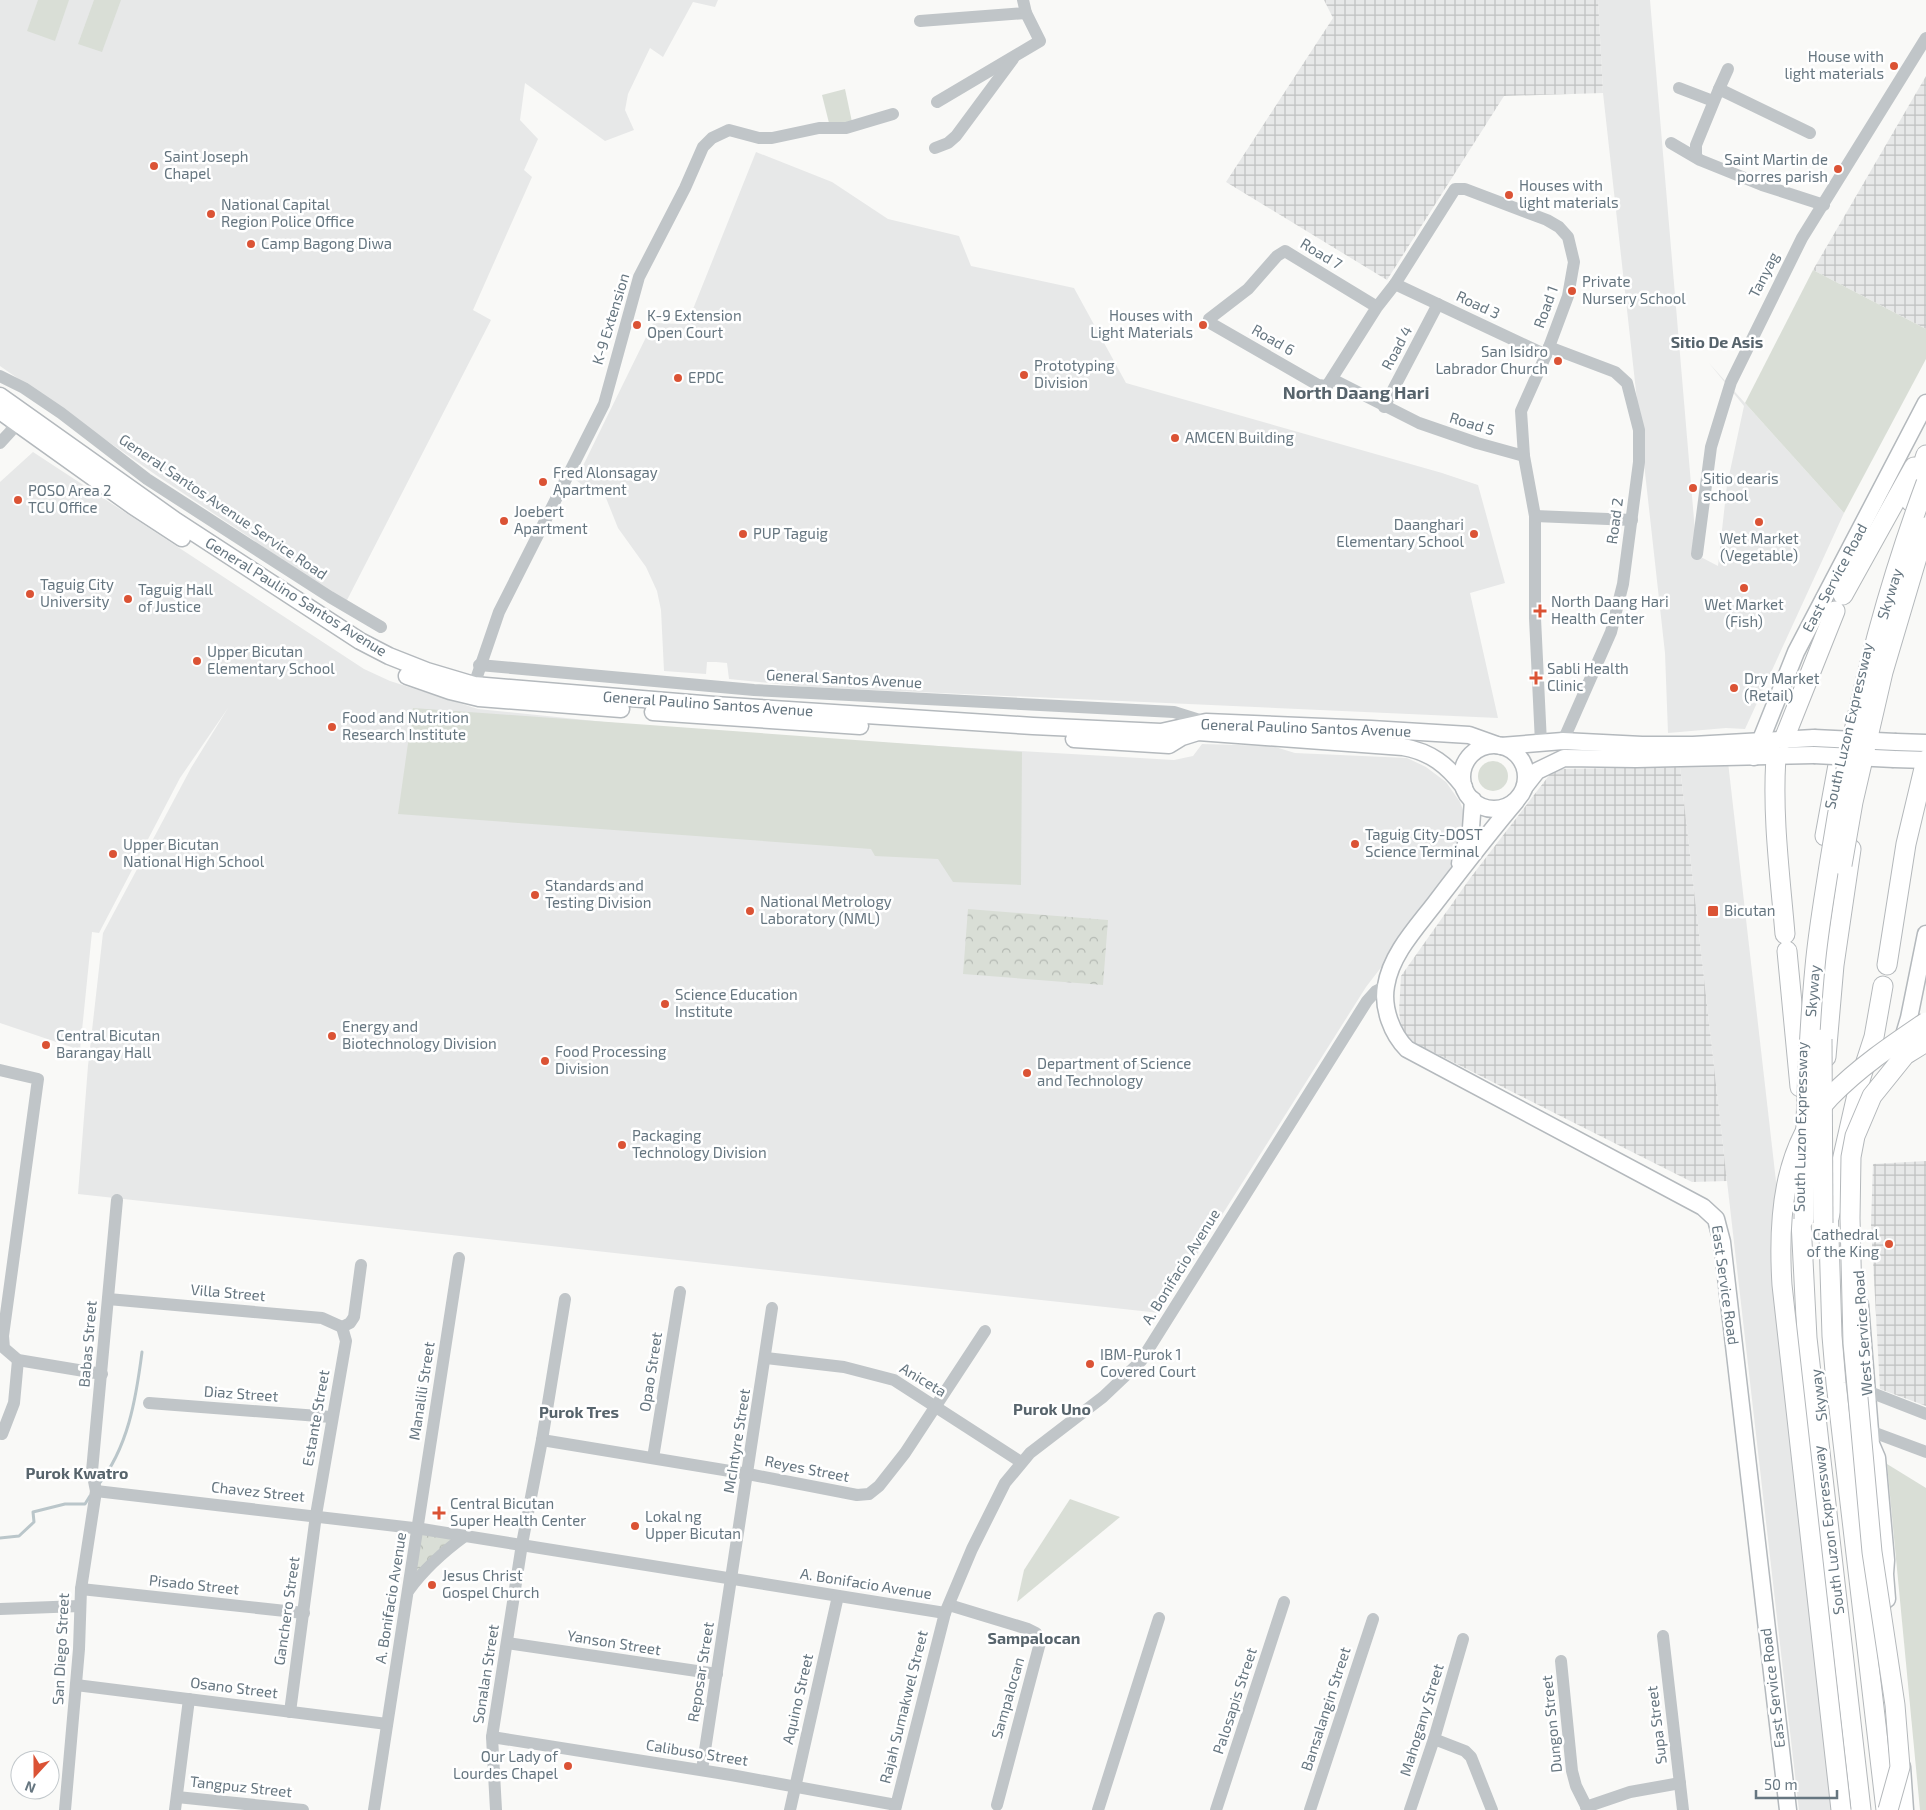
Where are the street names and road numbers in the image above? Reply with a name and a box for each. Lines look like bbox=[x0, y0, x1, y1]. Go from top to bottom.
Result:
street label: Road 7 bbox=[1297, 234, 1346, 273]
street label: Tanyag bbox=[1744, 248, 1782, 300]
street label: K-9 Extension bbox=[588, 271, 632, 367]
street label: Road 1 bbox=[1529, 283, 1561, 330]
street label: Road 3 bbox=[1454, 286, 1503, 322]
street label: Road 6 bbox=[1249, 320, 1298, 359]
street label: Road 4 bbox=[1377, 323, 1415, 373]
street label: Road 5 bbox=[1448, 408, 1497, 438]
street label: General Santos Avenue Service Road bbox=[116, 430, 331, 583]
street label: Road 2 bbox=[1602, 497, 1626, 545]
street label: East Service Road bbox=[1798, 520, 1870, 635]
street label: General Paulino Santos Avenue bbox=[202, 533, 391, 660]
street label: Skyway bbox=[1873, 566, 1905, 621]
street label: South Luzon Expressway bbox=[1820, 641, 1876, 811]
street label: General Santos Avenue bbox=[765, 665, 923, 691]
street label: General Paulino Santos Avenue bbox=[602, 687, 814, 719]
street label: General Paulino Santos Avenue bbox=[1200, 714, 1412, 740]
street label: Skyway bbox=[1801, 964, 1823, 1018]
street label: South Luzon Expressway bbox=[1790, 1042, 1810, 1212]
street label: A. Bonifacio Avenue bbox=[1137, 1205, 1223, 1328]
street label: East Service Road bbox=[1709, 1224, 1743, 1346]
street label: West Service Road bbox=[1849, 1270, 1875, 1397]
street label: Villa Street bbox=[190, 1280, 267, 1304]
street label: Babas Street bbox=[74, 1300, 100, 1388]
street label: Opao Street bbox=[635, 1330, 665, 1413]
street label: Manalili Street bbox=[404, 1340, 438, 1442]
street label: Aniceta bbox=[897, 1358, 950, 1400]
street label: Estante Street bbox=[298, 1368, 332, 1467]
street label: Skyway bbox=[1806, 1368, 1830, 1422]
street label: Diaz Street bbox=[203, 1381, 279, 1405]
street label: McIntyre Street bbox=[719, 1387, 753, 1494]
street label: South Luzon Expressway bbox=[1809, 1444, 1847, 1616]
street label: Reyes Street bbox=[763, 1451, 851, 1485]
street label: Chavez Street bbox=[210, 1477, 306, 1505]
street label: A. Bonifacio Avenue bbox=[371, 1531, 409, 1665]
street label: Ganchero Street bbox=[269, 1555, 303, 1667]
street label: A. Bonifacio Avenue bbox=[799, 1564, 933, 1602]
street label: Pisado Street bbox=[148, 1570, 240, 1598]
street label: San Diego Street bbox=[48, 1592, 72, 1705]
street label: Reposar Street bbox=[683, 1620, 717, 1723]
street label: Sonalan Street bbox=[468, 1623, 502, 1725]
street label: Yanson Street bbox=[566, 1626, 663, 1658]
street label: East Service Road bbox=[1756, 1627, 1788, 1749]
street label: Rajah Sumakwel Street bbox=[875, 1628, 932, 1785]
street label: Bansalangin Street bbox=[1297, 1644, 1354, 1773]
street label: Palosapis Street bbox=[1208, 1645, 1260, 1756]
street label: Aquino Street bbox=[778, 1651, 816, 1746]
street label: Sampalocan bbox=[987, 1655, 1027, 1741]
street label: Mahogany Street bbox=[1395, 1661, 1447, 1778]
street label: Osano Street bbox=[189, 1673, 279, 1701]
street label: Dungon Street bbox=[1537, 1674, 1565, 1774]
street label: Supa Street bbox=[1642, 1685, 1670, 1765]
street label: Calibuso Street bbox=[645, 1735, 750, 1769]
street label: Tangpuz Street bbox=[189, 1772, 293, 1800]

